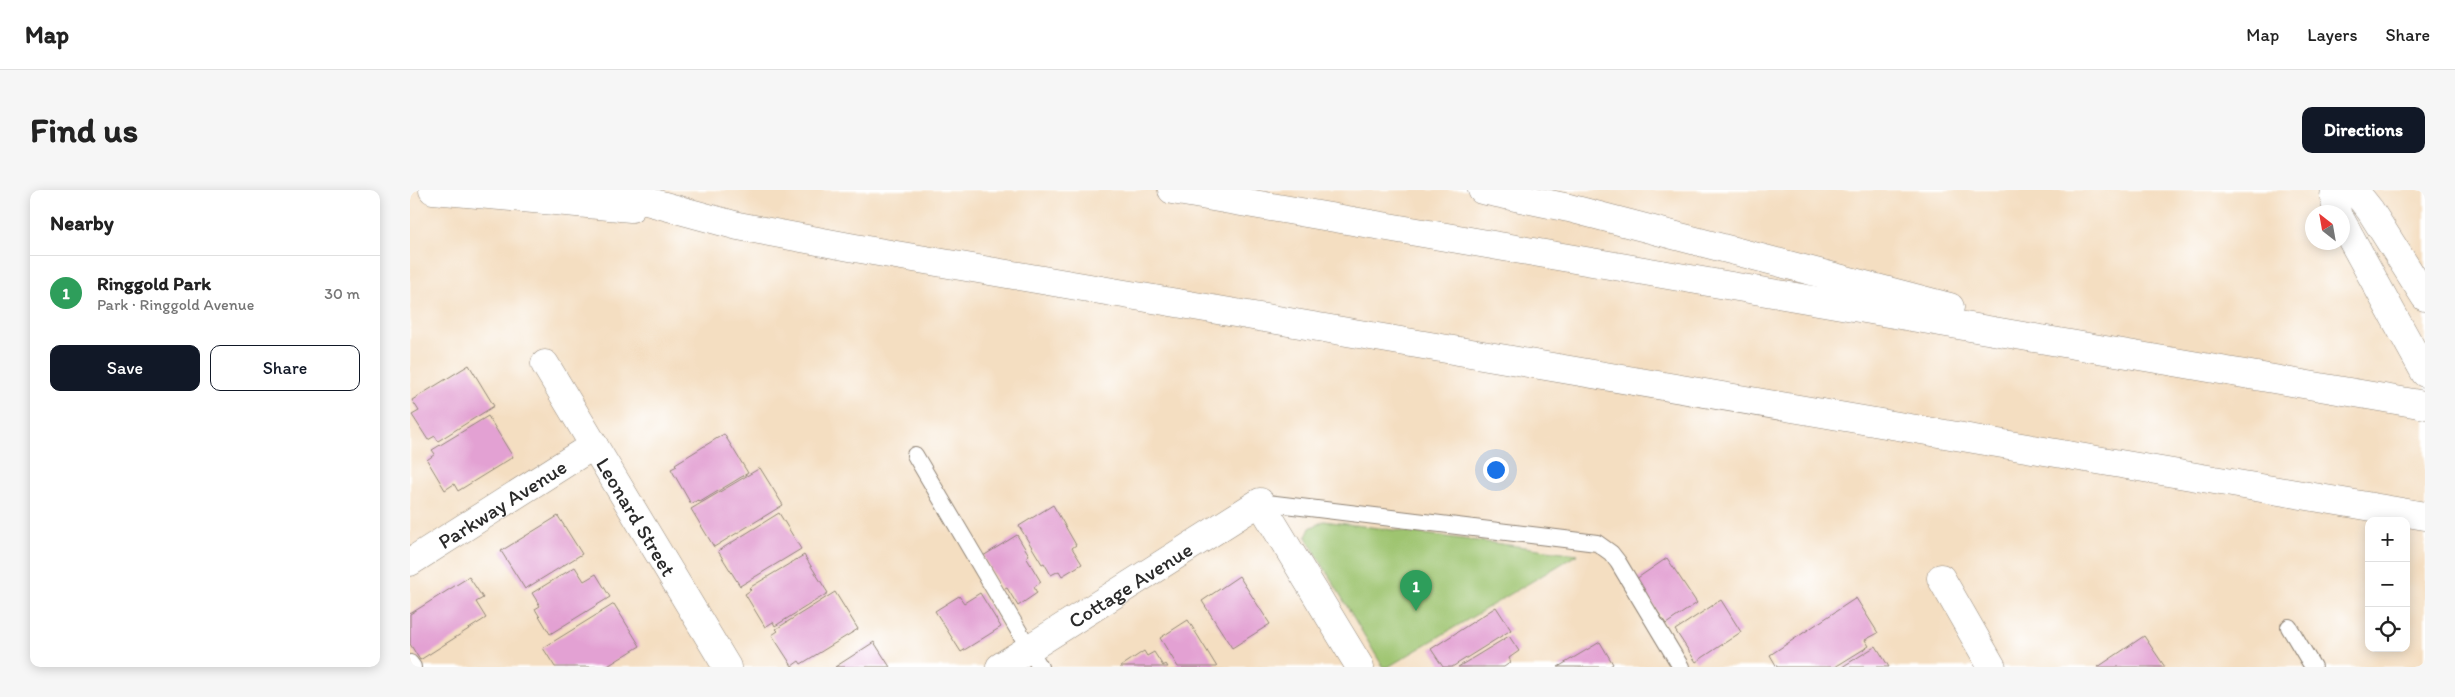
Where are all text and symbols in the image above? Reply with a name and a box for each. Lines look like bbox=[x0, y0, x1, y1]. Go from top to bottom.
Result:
text: Map bbox=[25, 20, 69, 49]
text: Map bbox=[2246, 24, 2279, 46]
text: Layers bbox=[2307, 24, 2357, 46]
text: Share bbox=[2385, 24, 2430, 46]
button: Directions bbox=[2302, 107, 2425, 153]
text: Find us bbox=[30, 109, 138, 151]
north arrow bbox=[2305, 205, 2350, 250]
text: Nearby bbox=[50, 210, 114, 235]
text: Ringgold Park bbox=[97, 272, 211, 295]
text: 1 bbox=[62, 284, 70, 303]
text: 30 m bbox=[324, 284, 360, 303]
text: Park · Ringgold Avenue bbox=[97, 295, 254, 314]
button: Save bbox=[50, 345, 200, 391]
button: Share bbox=[210, 345, 360, 391]
street label: Parkway Avenue bbox=[433, 453, 571, 554]
street label: Leonard Street bbox=[592, 453, 682, 580]
your location bbox=[1483, 457, 1509, 483]
map controls bbox=[2365, 517, 2410, 652]
button: + bbox=[2365, 517, 2410, 562]
street label: Cottage Avenue bbox=[1063, 536, 1197, 633]
button: − bbox=[2365, 562, 2410, 607]
pin: 1 bbox=[1400, 570, 1432, 611]
button: locate bbox=[2365, 607, 2410, 652]

